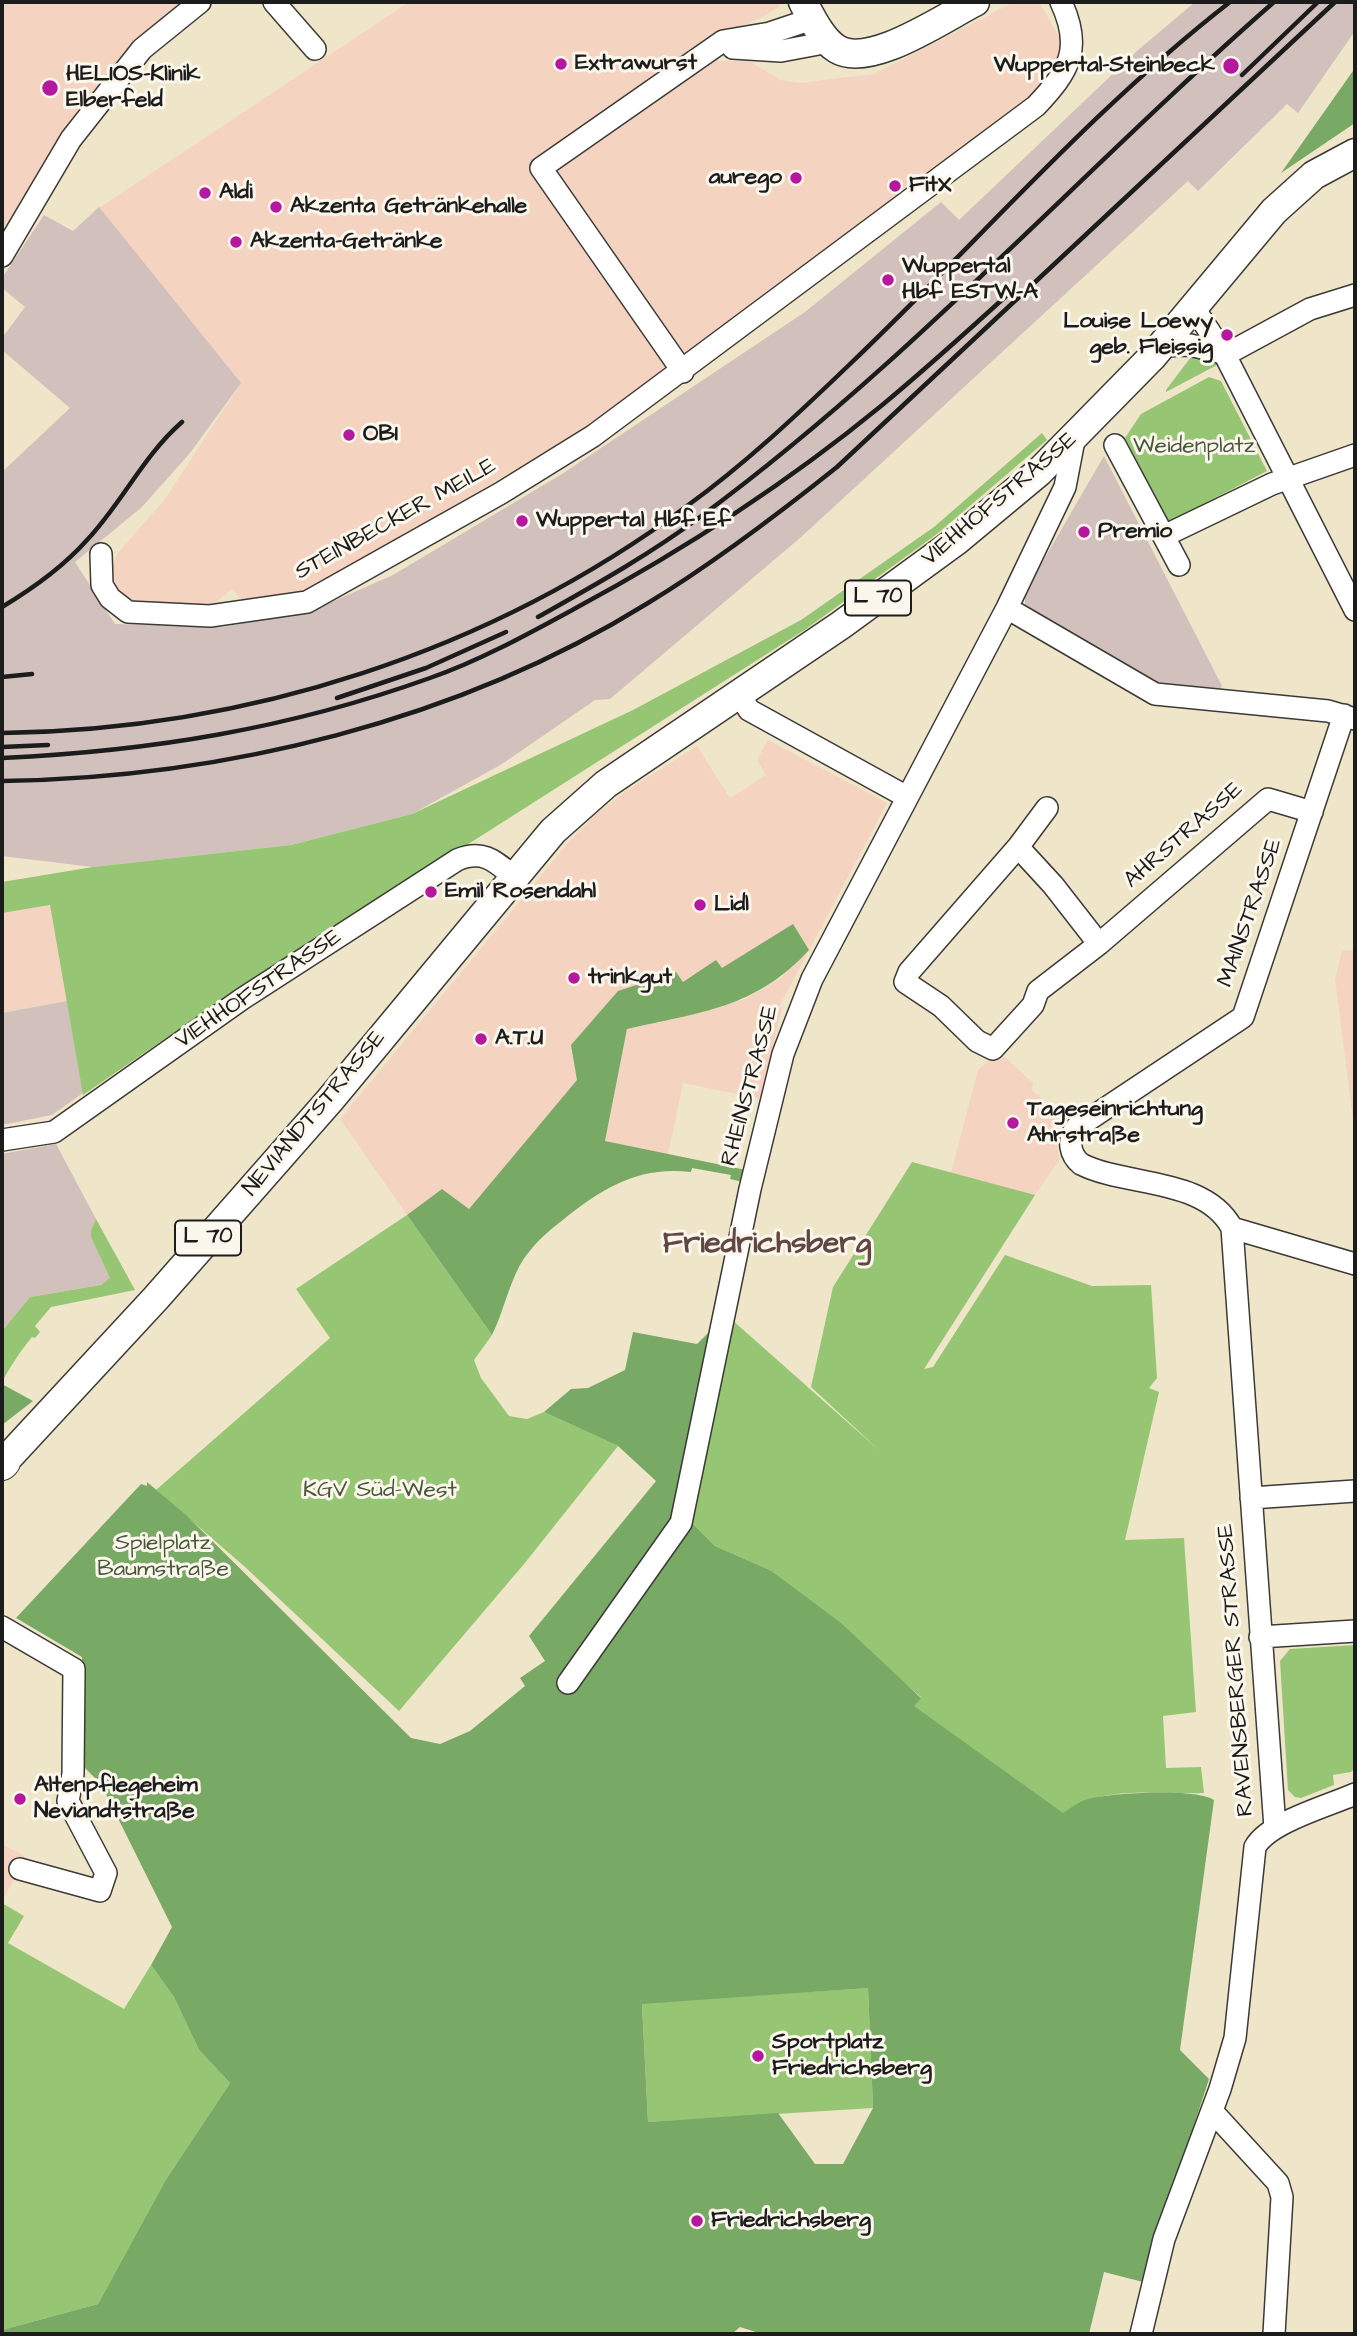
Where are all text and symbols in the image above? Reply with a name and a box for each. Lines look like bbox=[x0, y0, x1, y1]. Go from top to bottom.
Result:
place label: Extrawurst bbox=[575, 50, 697, 78]
place label: Wuppertal-Steinbeck bbox=[994, 52, 1215, 80]
marker: Extrawurst bbox=[553, 56, 569, 72]
marker: Wuppertal-Steinbeck bbox=[1221, 56, 1241, 76]
place label: HELIOS-Klinik Elberfeld bbox=[66, 61, 200, 115]
marker: HELIOS-Klinik Elberfeld bbox=[40, 78, 60, 98]
place label: aurego bbox=[709, 164, 782, 192]
marker: aurego bbox=[788, 170, 804, 186]
place label: FitX bbox=[909, 172, 951, 200]
marker: FitX bbox=[887, 178, 903, 194]
place label: Aldi bbox=[219, 179, 253, 207]
marker: Aldi bbox=[197, 185, 213, 201]
place label: Akzenta Getränkehalle bbox=[290, 193, 527, 221]
marker: Akzenta Getränkehalle bbox=[268, 199, 284, 215]
place label: Akzenta-Getränke bbox=[250, 228, 442, 256]
marker: Akzenta-Getränke bbox=[228, 234, 244, 250]
place label: Wuppertal Hbf ESTW-A bbox=[902, 253, 1038, 307]
marker: Wuppertal Hbf ESTW-A bbox=[880, 272, 896, 288]
place label: Louise Loewy geb. Fleissig bbox=[1063, 308, 1213, 362]
marker: Louise Loewy geb. Fleissig bbox=[1219, 327, 1235, 343]
place label: OBI bbox=[363, 421, 398, 449]
marker: OBI bbox=[341, 427, 357, 443]
street label: VIEHHOFSTRASSE bbox=[917, 427, 1083, 573]
park label: Weidenplatz bbox=[1133, 433, 1255, 461]
street label: STEINBECKER MEILE bbox=[291, 453, 501, 587]
place label: Wuppertal Hbf Ef bbox=[536, 507, 731, 535]
marker: Wuppertal Hbf Ef bbox=[514, 513, 530, 529]
place label: Premio bbox=[1098, 518, 1172, 546]
marker: Premio bbox=[1076, 524, 1092, 540]
road number: L 70 bbox=[845, 580, 911, 616]
street label: AHRSTRASSE bbox=[1119, 777, 1249, 895]
street label: MAINSTRASSE bbox=[1213, 835, 1289, 991]
place label: Emil Rosendahl bbox=[445, 878, 596, 906]
marker: Emil Rosendahl bbox=[423, 884, 439, 900]
place label: Lidl bbox=[714, 891, 749, 919]
marker: Lidl bbox=[692, 897, 708, 913]
street label: VIEHHOFSTRASSE bbox=[171, 924, 347, 1056]
place label: trinkgut bbox=[588, 964, 672, 992]
marker: trinkgut bbox=[566, 970, 582, 986]
street label: RHEINSTRASSE bbox=[716, 1003, 786, 1169]
place label: A.T.U bbox=[495, 1025, 543, 1053]
street label: NEVIANDTSTRASSE bbox=[238, 1026, 392, 1202]
marker: A.T.U bbox=[473, 1031, 489, 1047]
place label: Tageseinrichtung Ahrstraße bbox=[1027, 1096, 1203, 1150]
marker: Tageseinrichtung Ahrstraße bbox=[1005, 1115, 1021, 1131]
road number: L 70 bbox=[175, 1220, 241, 1256]
district label: Friedrichsberg bbox=[663, 1228, 871, 1264]
park label: KGV Süd-West bbox=[303, 1477, 457, 1505]
street label: RAVENSBERGER STRASSE bbox=[1213, 1523, 1261, 1817]
park label: Spielplatz Baumstraße bbox=[97, 1530, 229, 1584]
place label: Altenpflegeheim Neviandtstraße bbox=[34, 1772, 198, 1826]
marker: Altenpflegeheim Neviandtstraße bbox=[12, 1791, 28, 1807]
place label: Sportplatz Friedrichsberg bbox=[772, 2029, 932, 2083]
marker: Sportplatz Friedrichsberg bbox=[750, 2048, 766, 2064]
place label: Friedrichsberg bbox=[711, 2207, 871, 2235]
marker: Friedrichsberg bbox=[689, 2213, 705, 2229]

